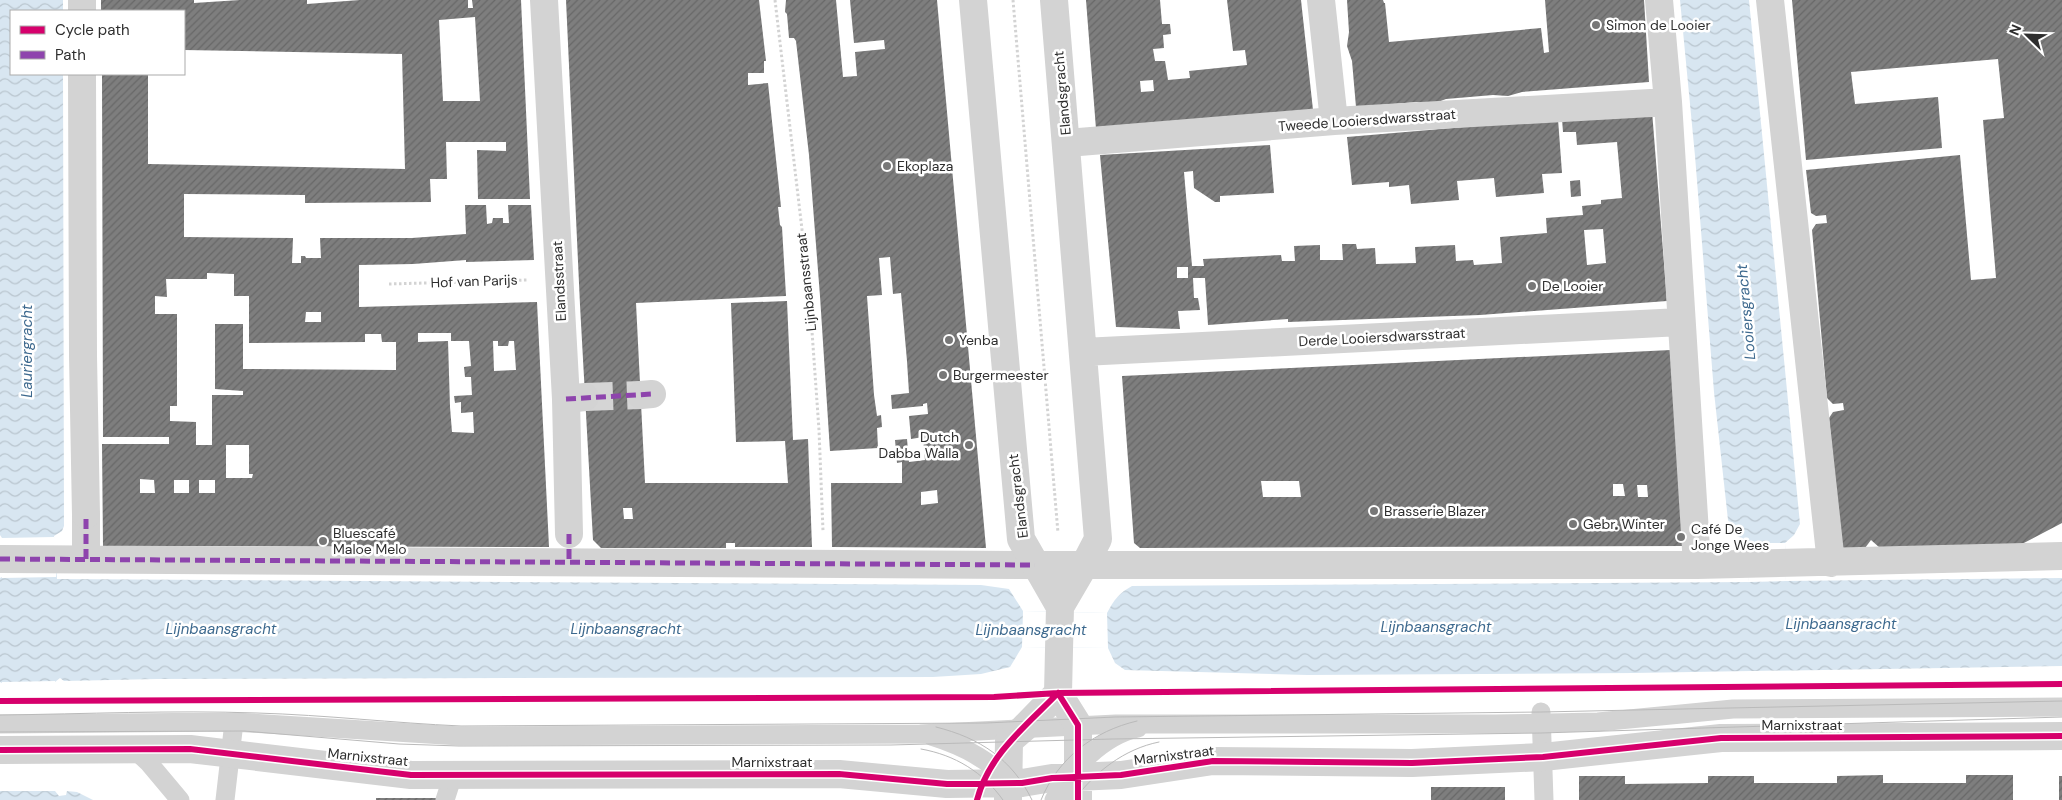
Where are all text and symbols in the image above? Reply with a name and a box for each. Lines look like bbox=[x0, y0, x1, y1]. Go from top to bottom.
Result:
legend bbox=[10, 10, 185, 75]
north arrow bbox=[2002, 10, 2052, 60]
place label: Simon de Looier bbox=[1606, 16, 1711, 34]
marker: Simon de Looier bbox=[1590, 19, 1602, 31]
text: Cycle path bbox=[55, 20, 130, 40]
text: N bbox=[2005, 22, 2025, 38]
text: Path bbox=[55, 45, 86, 65]
street label: Elandsgracht bbox=[1049, 50, 1075, 136]
street label: Tweede Looiersdwarsstraat bbox=[1278, 105, 1456, 135]
place label: Ekoplaza bbox=[897, 157, 953, 175]
marker: Ekoplaza bbox=[881, 160, 893, 172]
street label: Lijnbaansstraat bbox=[792, 232, 820, 332]
street label: Elandsstraat bbox=[548, 240, 570, 322]
water label: Looiersgracht bbox=[1732, 263, 1760, 361]
street label: Hof van Parijs bbox=[430, 270, 518, 292]
place label: De Looier bbox=[1542, 277, 1604, 295]
marker: De Looier bbox=[1526, 280, 1538, 292]
water label: Lauriergracht bbox=[17, 304, 37, 398]
street label: Derde Looiersdwarsstraat bbox=[1298, 324, 1466, 350]
place label: Yenba bbox=[959, 331, 998, 349]
marker: Yenba bbox=[943, 334, 955, 346]
place label: Burgermeester bbox=[953, 366, 1049, 384]
marker: Burgermeester bbox=[937, 369, 949, 381]
place label: Dutch Dabba Walla bbox=[879, 428, 959, 462]
marker: Dutch Dabba Walla bbox=[963, 439, 975, 451]
street label: Elandsgracht bbox=[1004, 453, 1032, 539]
place label: Brasserie Blazer bbox=[1384, 502, 1486, 520]
marker: Brasserie Blazer bbox=[1368, 505, 1380, 517]
place label: Gebr. Winter bbox=[1583, 515, 1665, 533]
marker: Gebr. Winter bbox=[1567, 518, 1579, 530]
place label: Café De Jonge Wees bbox=[1691, 520, 1769, 554]
place label: Bluescafé Maloe Melo bbox=[333, 524, 407, 558]
marker: Café De Jonge Wees bbox=[1675, 531, 1687, 543]
marker: Bluescafé Maloe Melo bbox=[317, 535, 329, 547]
water label: Lijnbaansgracht bbox=[1785, 614, 1897, 634]
water label: Lijnbaansgracht bbox=[1380, 617, 1492, 637]
water label: Lijnbaansgracht bbox=[165, 619, 277, 639]
water label: Lijnbaansgracht bbox=[570, 619, 682, 639]
water label: Lijnbaansgracht bbox=[975, 620, 1087, 640]
street label: Marnixstraat bbox=[1762, 716, 1842, 734]
street label: Marnixstraat bbox=[1133, 741, 1215, 769]
street label: Marnixstraat bbox=[327, 744, 409, 770]
street label: Marnixstraat bbox=[732, 753, 812, 771]

